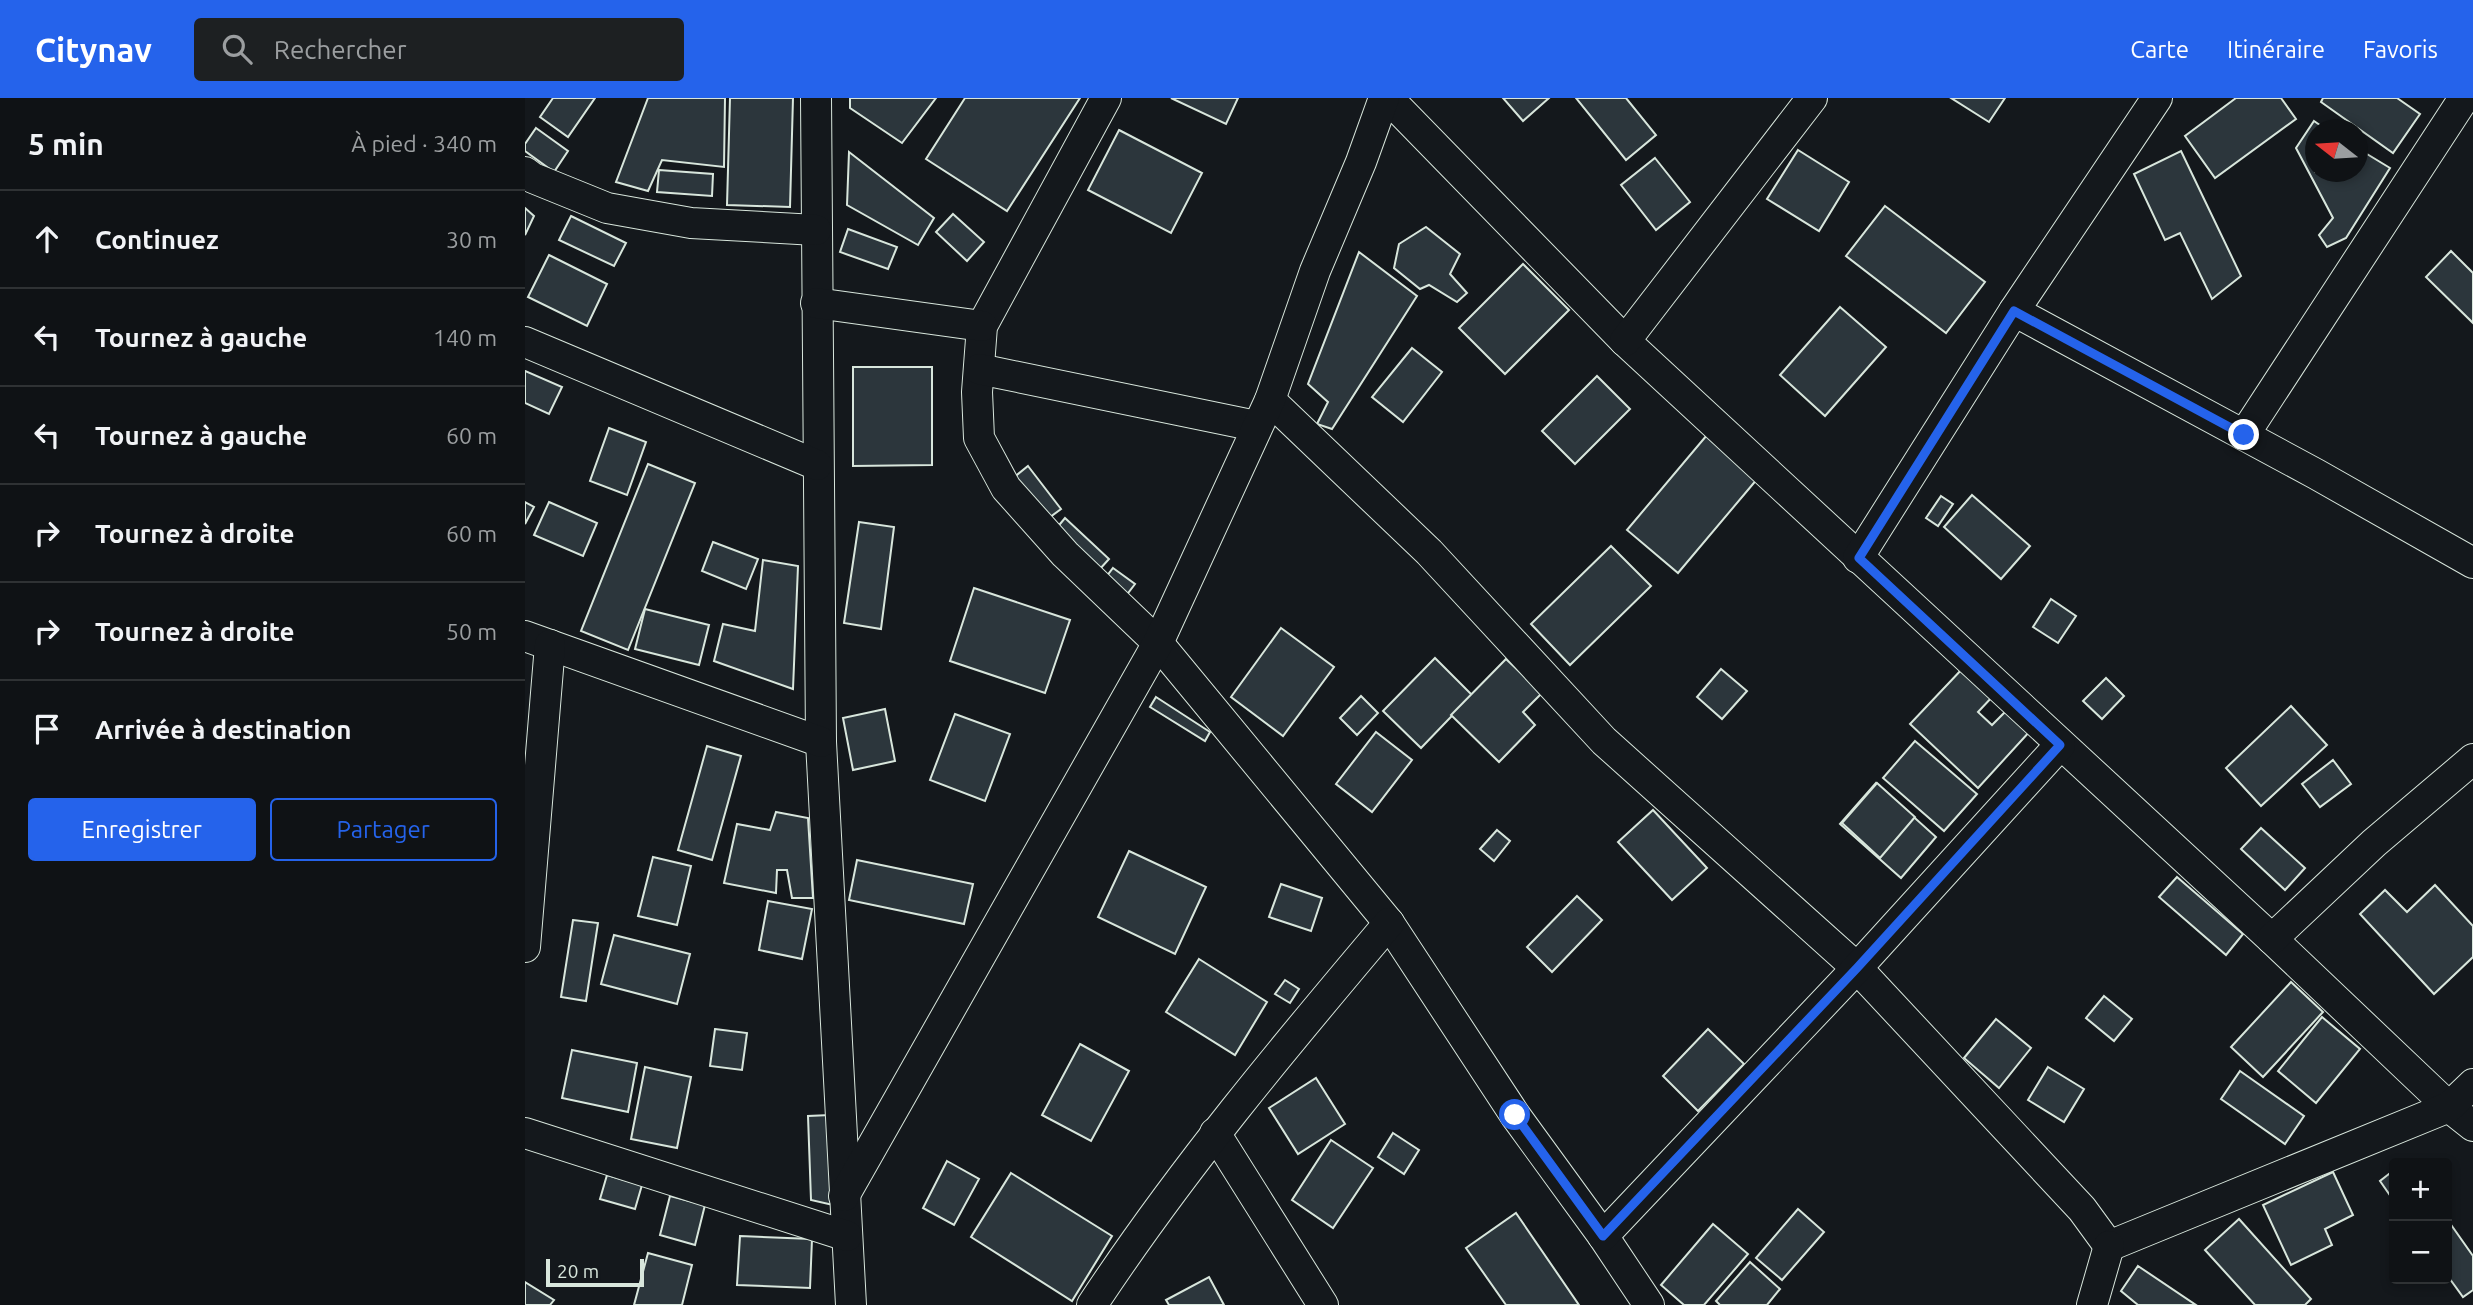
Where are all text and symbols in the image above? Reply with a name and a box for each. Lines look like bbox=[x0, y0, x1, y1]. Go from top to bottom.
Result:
search box bbox=[194, 18, 684, 81]
icon: search bbox=[218, 30, 256, 68]
text: Citynav bbox=[35, 31, 152, 68]
text: Rechercher bbox=[274, 35, 407, 64]
text: Carte bbox=[2130, 36, 2189, 63]
text: Itinéraire bbox=[2227, 36, 2325, 63]
text: Favoris bbox=[2363, 36, 2438, 63]
north arrow bbox=[2305, 119, 2368, 182]
text: 5 min bbox=[28, 127, 104, 161]
text: À pied · 340 m bbox=[351, 131, 497, 156]
icon: ahead bbox=[28, 220, 66, 258]
text: Continuez bbox=[95, 225, 219, 254]
text: 30 m bbox=[446, 227, 497, 252]
icon: left bbox=[28, 318, 66, 356]
text: Tournez à gauche bbox=[95, 323, 307, 352]
text: 140 m bbox=[433, 325, 497, 350]
icon: left bbox=[28, 416, 66, 454]
route end bbox=[2228, 419, 2259, 450]
text: Tournez à gauche bbox=[95, 421, 307, 450]
text: 60 m bbox=[446, 423, 497, 448]
icon: right bbox=[28, 514, 66, 552]
text: Tournez à droite bbox=[95, 519, 294, 548]
text: 60 m bbox=[446, 521, 497, 546]
icon: right bbox=[28, 612, 66, 650]
text: Tournez à droite bbox=[95, 617, 294, 646]
text: 50 m bbox=[446, 619, 497, 644]
icon: arrive bbox=[28, 710, 66, 748]
text: Arrivée à destination bbox=[95, 715, 351, 744]
button: Enregistrer bbox=[28, 798, 256, 861]
button: Partager bbox=[270, 798, 497, 861]
route start bbox=[1499, 1099, 1530, 1130]
map controls bbox=[2389, 1158, 2452, 1284]
button: + bbox=[2389, 1158, 2452, 1221]
button: − bbox=[2389, 1221, 2452, 1284]
scale bar bbox=[546, 1256, 644, 1288]
text: 20 m bbox=[557, 1260, 599, 1282]

